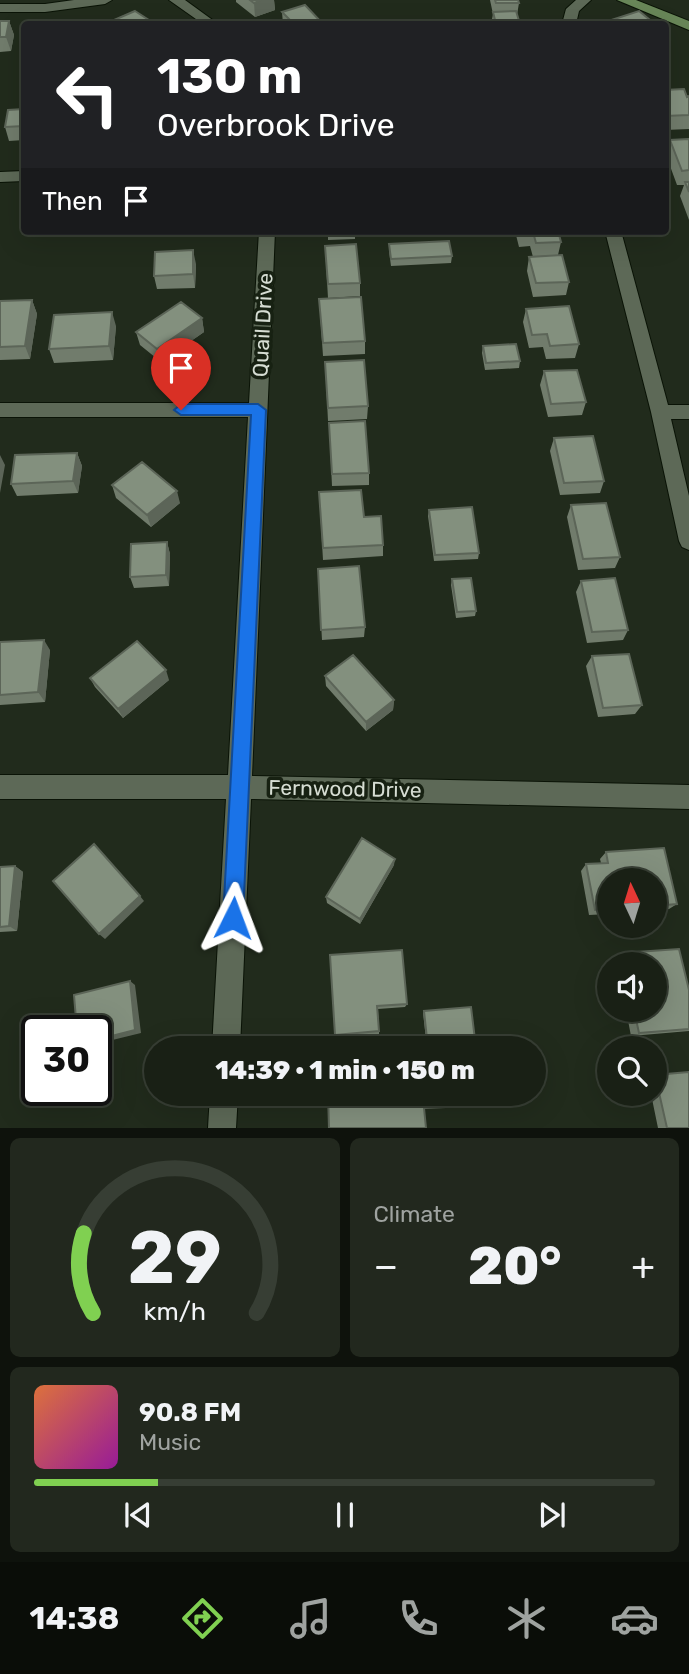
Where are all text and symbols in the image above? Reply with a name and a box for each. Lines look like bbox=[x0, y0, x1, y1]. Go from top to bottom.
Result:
text: 130 m bbox=[157, 47, 302, 105]
icon: left bbox=[42, 49, 133, 140]
text: Overbrook Drive bbox=[157, 106, 395, 144]
icon: arrive bbox=[117, 182, 155, 220]
text: Then bbox=[42, 186, 103, 217]
street label: Quail Drive bbox=[247, 272, 278, 378]
pin bbox=[151, 338, 211, 410]
icon: arrive bbox=[162, 349, 200, 387]
street label: Fernwood Drive bbox=[268, 775, 422, 802]
north arrow bbox=[597, 868, 667, 938]
map controls bbox=[597, 868, 667, 1106]
position arrow bbox=[196, 881, 270, 955]
button: sound bbox=[597, 952, 667, 1022]
speed limit sign: 30 bbox=[21, 1015, 112, 1106]
button: search bbox=[597, 1036, 667, 1106]
text: 14:39 · 1 min · 150 m bbox=[215, 1055, 475, 1086]
text: Climate bbox=[374, 1200, 455, 1228]
text: 29 bbox=[128, 1216, 222, 1302]
text: 20° bbox=[468, 1235, 561, 1297]
text: − bbox=[374, 1243, 398, 1289]
text: + bbox=[631, 1243, 655, 1289]
text: km/h bbox=[144, 1297, 206, 1326]
text: 90.8 FM bbox=[139, 1397, 241, 1428]
text: Music bbox=[139, 1428, 201, 1456]
icon: previous bbox=[119, 1496, 157, 1534]
icon: pause bbox=[326, 1496, 364, 1534]
icon: next bbox=[533, 1496, 571, 1534]
icon: directions bbox=[178, 1594, 227, 1643]
icon: music bbox=[286, 1594, 335, 1643]
icon: phone bbox=[394, 1594, 443, 1643]
icon: climate bbox=[502, 1594, 551, 1643]
icon: car bbox=[610, 1594, 659, 1643]
text: 14:38 bbox=[30, 1599, 119, 1637]

